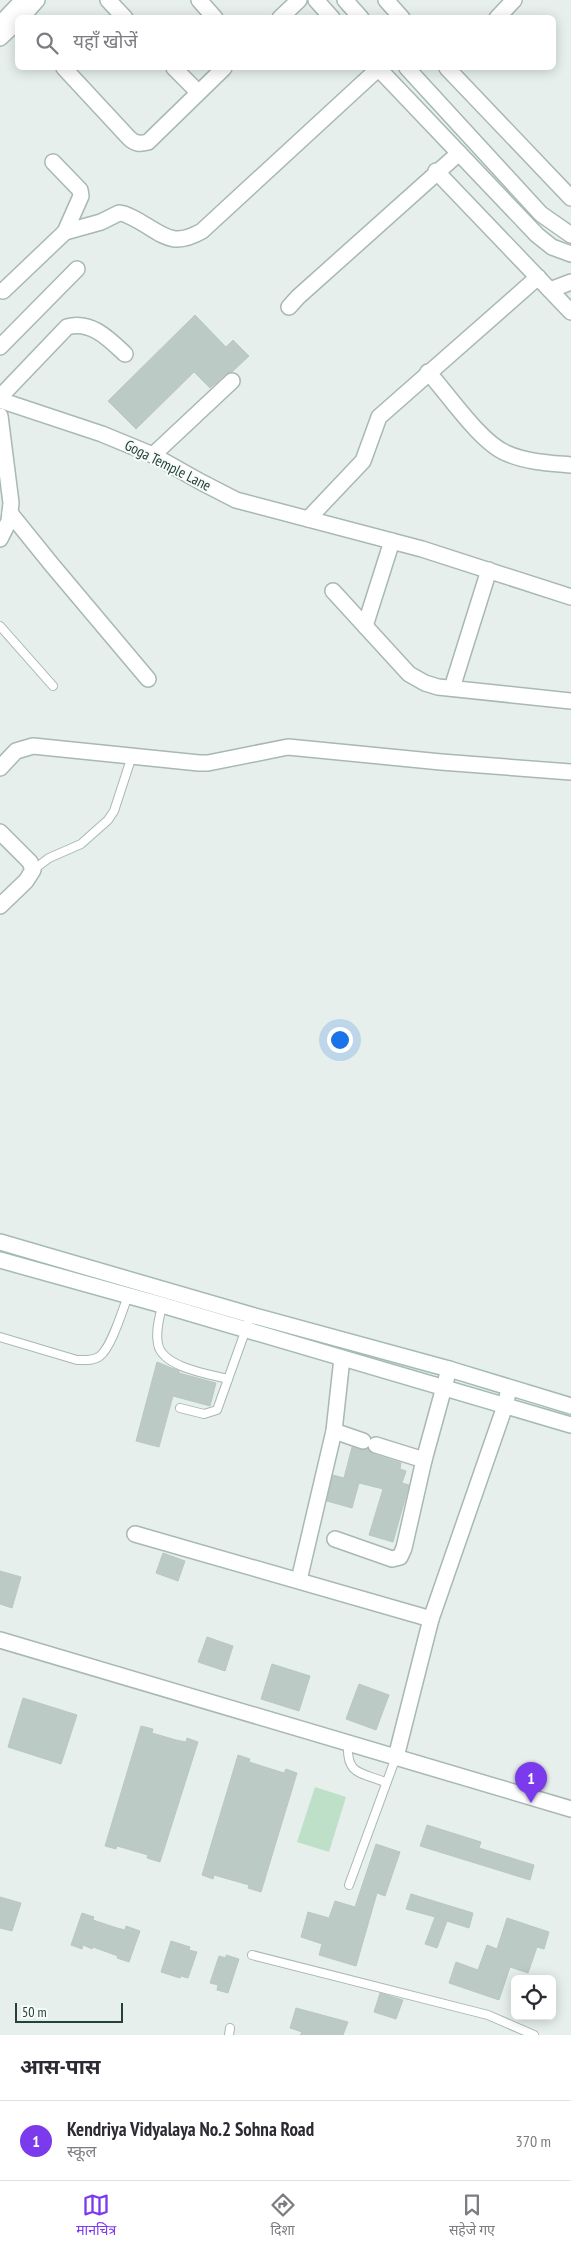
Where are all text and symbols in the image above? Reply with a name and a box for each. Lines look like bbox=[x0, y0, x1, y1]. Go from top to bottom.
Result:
search box bbox=[15, 15, 556, 70]
icon: search bbox=[33, 29, 61, 57]
text: यहाँ खोजें bbox=[73, 29, 138, 53]
street label: Goga Temple Lane bbox=[122, 435, 214, 495]
your location bbox=[327, 1027, 353, 1053]
pin: 1 bbox=[515, 1762, 547, 1803]
map controls bbox=[511, 1975, 556, 2020]
button: locate bbox=[511, 1975, 556, 2020]
scale bar bbox=[15, 2000, 122, 2023]
text: 50 m bbox=[22, 2003, 47, 2021]
text: आस-पास bbox=[20, 2053, 100, 2080]
text: Kendriya Vidyalaya No.2 Sohna Road bbox=[67, 2117, 314, 2141]
text: 1 bbox=[32, 2131, 40, 2151]
text: 370 m bbox=[516, 2131, 551, 2151]
text: स्कूल bbox=[67, 2141, 96, 2161]
tab: मानचित्र bbox=[76, 2191, 116, 2241]
tab: दिशा bbox=[269, 2191, 297, 2241]
tab: सहेजे गए bbox=[449, 2191, 495, 2241]

